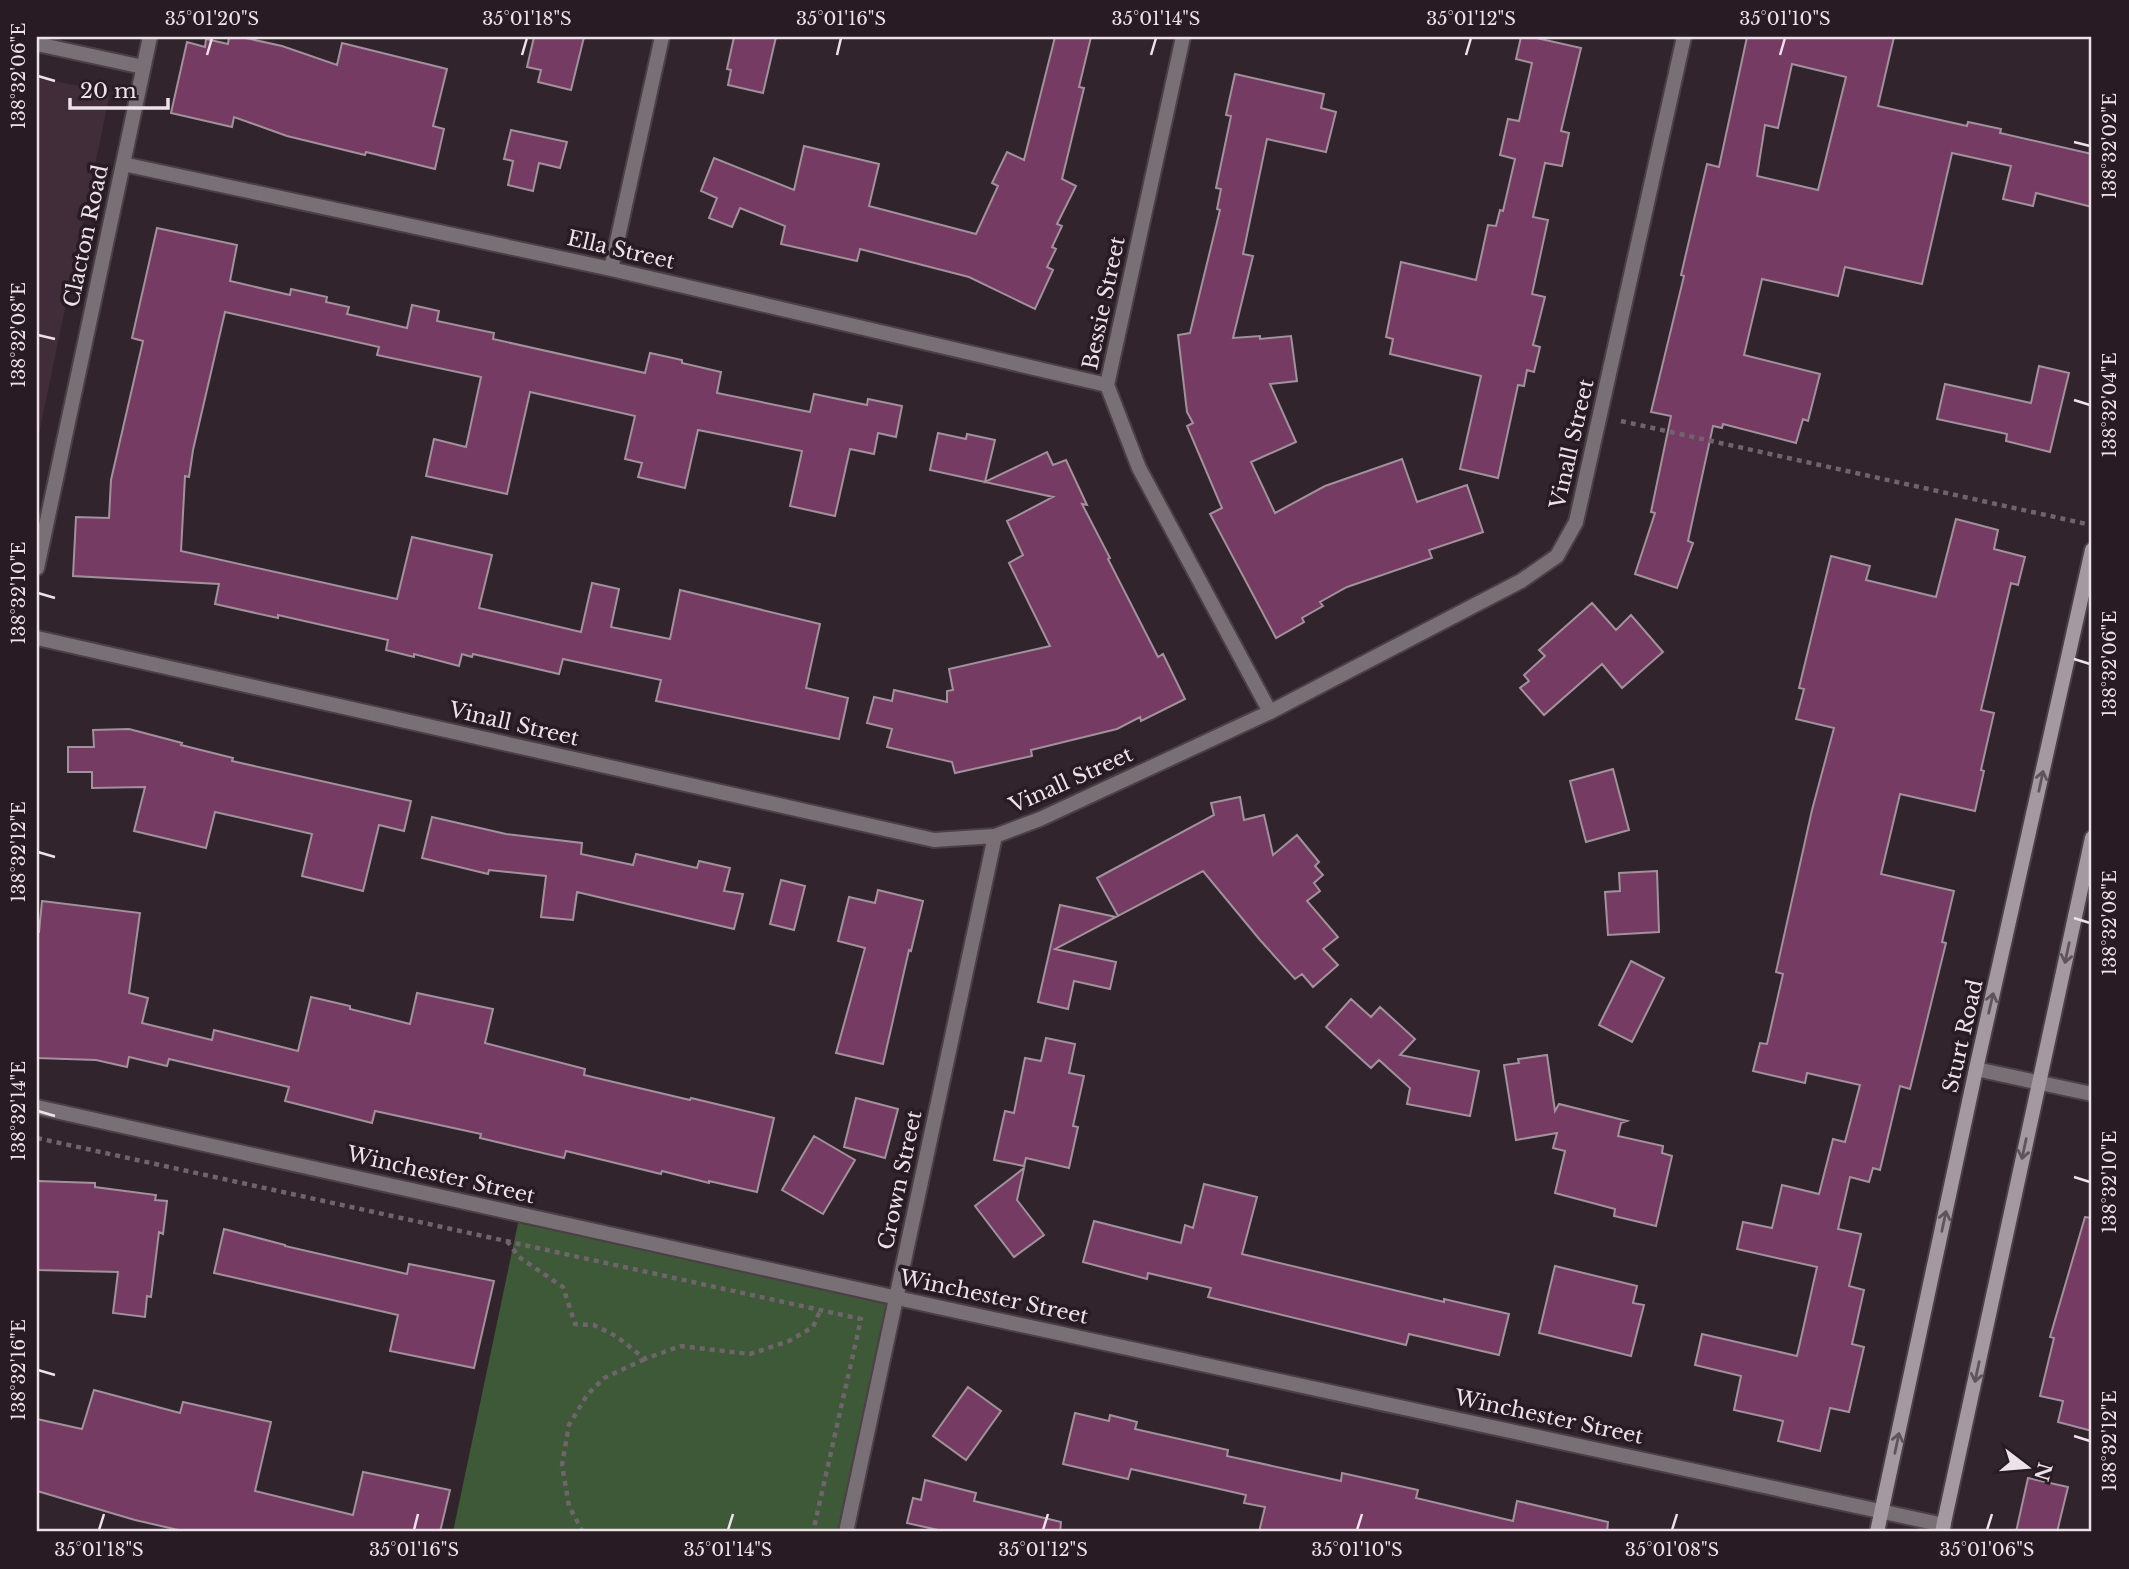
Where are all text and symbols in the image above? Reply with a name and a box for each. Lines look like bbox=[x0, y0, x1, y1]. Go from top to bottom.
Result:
text: 35°01'20"S bbox=[165, 8, 259, 30]
text: 35°01'18"S bbox=[482, 8, 572, 30]
text: 35°01'16"S bbox=[796, 8, 886, 30]
text: 35°01'14"S bbox=[1112, 8, 1200, 30]
text: 35°01'12"S bbox=[1426, 8, 1516, 30]
text: 35°01'10"S bbox=[1739, 8, 1831, 30]
text: 138°32'06"E bbox=[8, 23, 30, 129]
scale bar bbox=[70, 66, 168, 110]
text: 20 m bbox=[80, 78, 137, 104]
text: 138°32'02"E bbox=[2099, 93, 2121, 199]
street label: Clacton Road bbox=[58, 163, 114, 309]
street label: Ella Street bbox=[565, 225, 677, 275]
street label: Bessie Street bbox=[1077, 234, 1131, 372]
text: 138°32'08"E bbox=[8, 282, 30, 388]
text: 138°32'04"E bbox=[2099, 352, 2121, 458]
street label: Vinall Street bbox=[1544, 377, 1600, 512]
text: 138°32'10"E bbox=[8, 542, 30, 644]
text: 138°32'06"E bbox=[2099, 611, 2121, 717]
street label: Vinall Street bbox=[446, 696, 581, 752]
street label: Vinall Street bbox=[1004, 741, 1137, 819]
one-way arrow bbox=[2035, 770, 2048, 793]
text: 138°32'12"E bbox=[8, 801, 30, 903]
text: 138°32'08"E bbox=[2099, 870, 2121, 976]
one-way arrow bbox=[2060, 941, 2074, 964]
street label: Sturt Road bbox=[1937, 977, 1989, 1095]
one-way arrow bbox=[1985, 992, 1999, 1015]
text: 138°32'14"E bbox=[8, 1061, 30, 1161]
street label: Crown Street bbox=[873, 1108, 927, 1252]
text: 138°32'10"E bbox=[2099, 1131, 2121, 1233]
one-way arrow bbox=[2017, 1137, 2031, 1160]
street label: Winchester Street bbox=[344, 1141, 538, 1209]
one-way arrow bbox=[1938, 1210, 1951, 1233]
street label: Winchester Street bbox=[896, 1264, 1091, 1330]
text: 138°32'16"E bbox=[8, 1319, 30, 1421]
one-way arrow bbox=[1969, 1360, 1983, 1383]
street label: Winchester Street bbox=[1451, 1384, 1646, 1450]
text: 138°32'12"E bbox=[2099, 1390, 2121, 1492]
one-way arrow bbox=[1890, 1432, 1904, 1455]
north arrow bbox=[1993, 1432, 2062, 1502]
text: N bbox=[2029, 1460, 2056, 1483]
text: 35°01'18"S bbox=[54, 1539, 144, 1561]
text: 35°01'16"S bbox=[369, 1539, 459, 1561]
text: 35°01'14"S bbox=[684, 1539, 772, 1561]
text: 35°01'12"S bbox=[998, 1539, 1088, 1561]
text: 35°01'10"S bbox=[1311, 1539, 1403, 1561]
text: 35°01'08"S bbox=[1625, 1539, 1719, 1561]
text: 35°01'06"S bbox=[1940, 1539, 2034, 1561]

